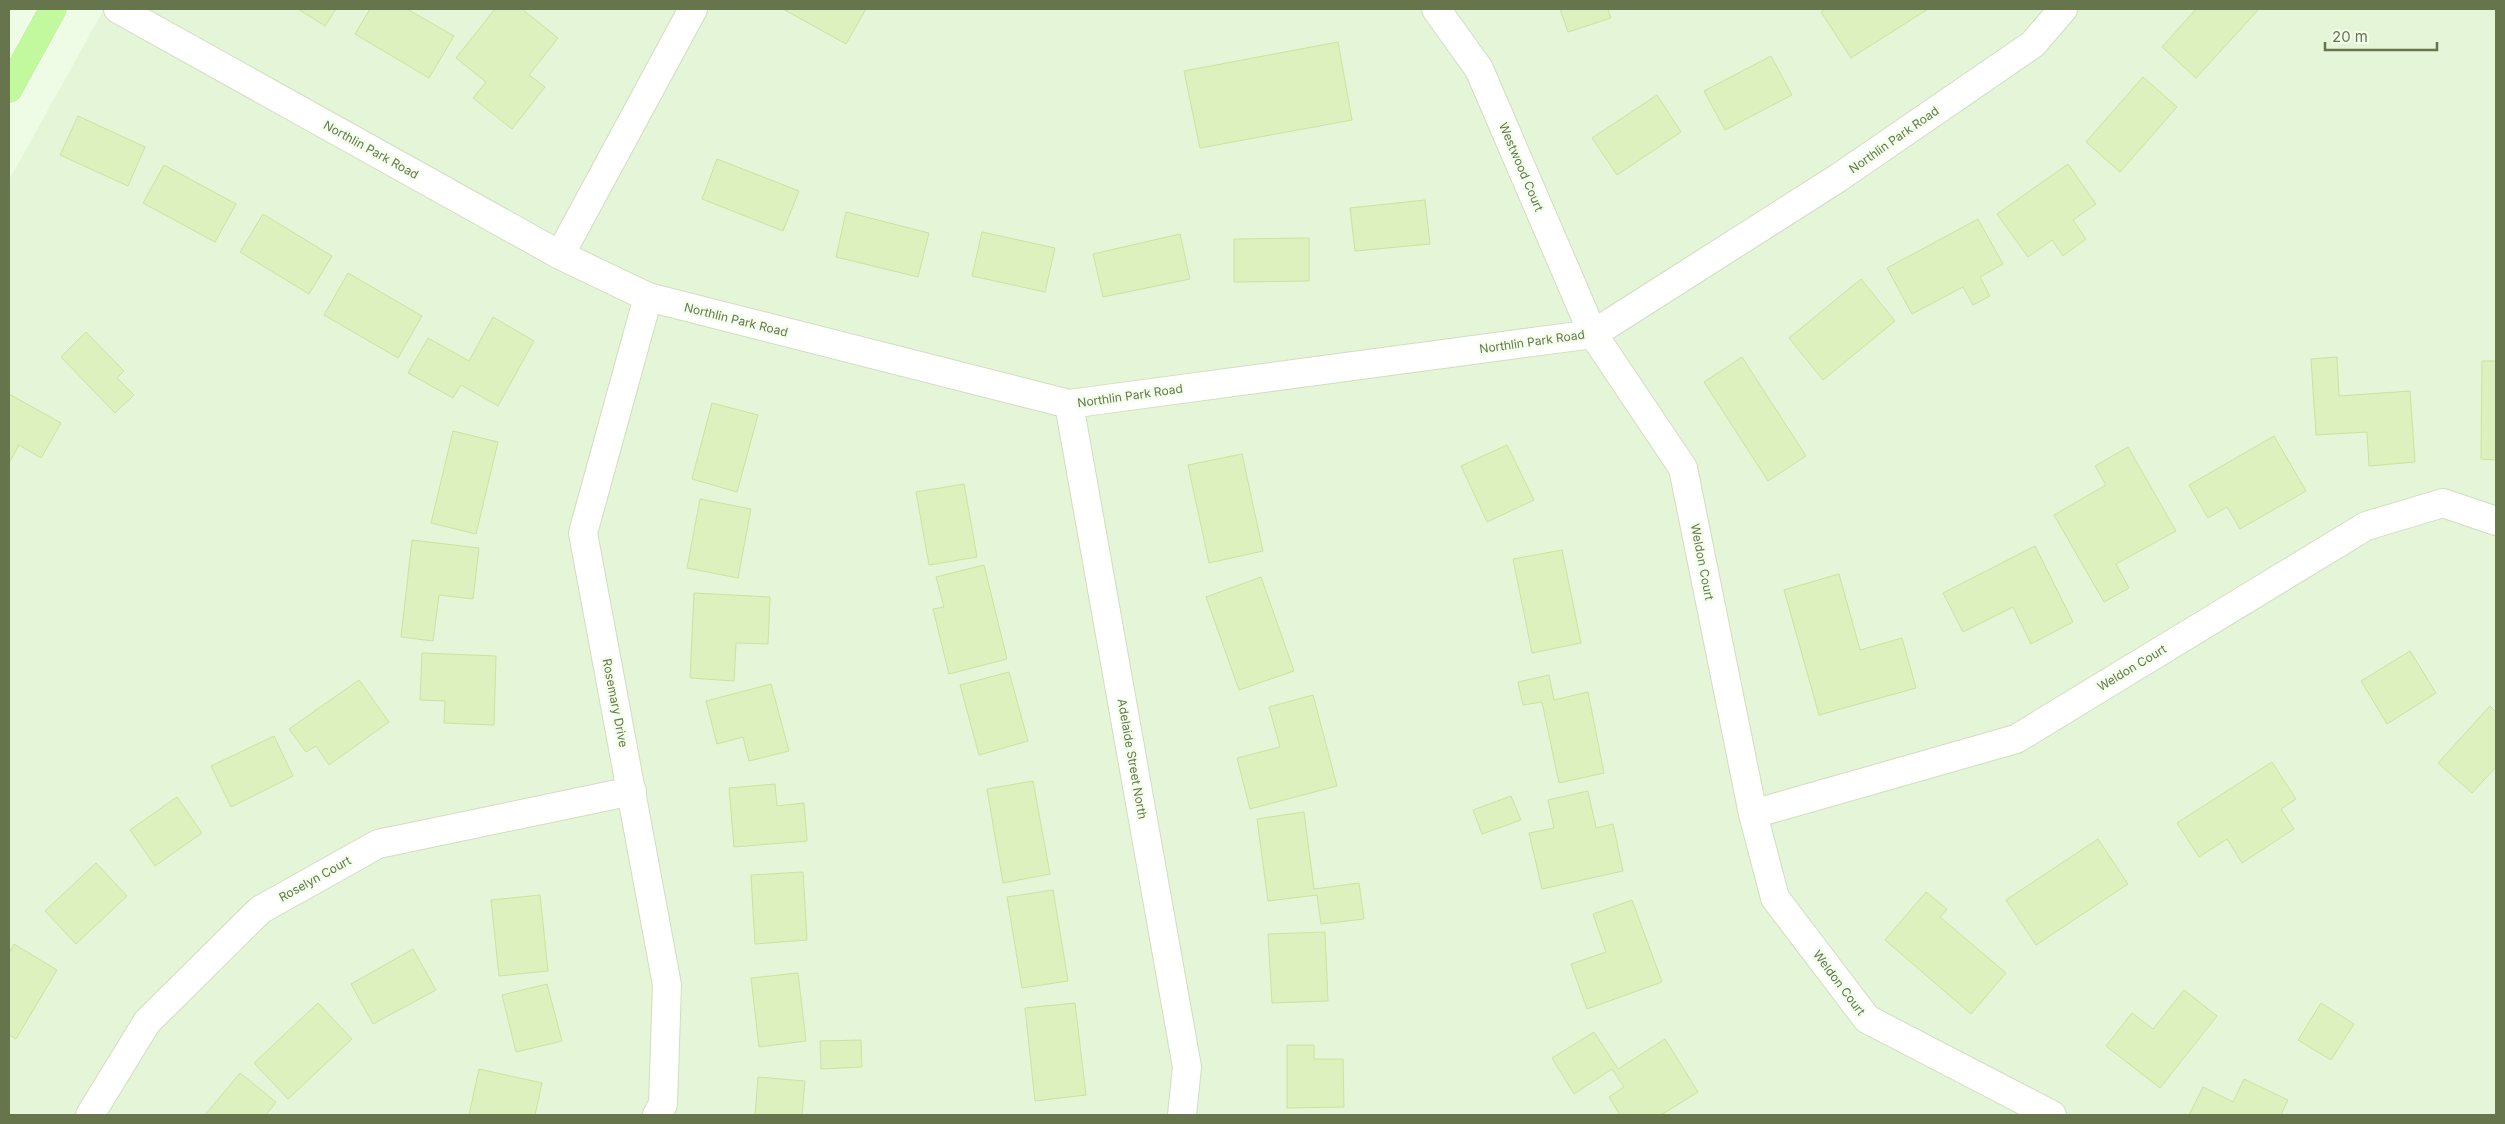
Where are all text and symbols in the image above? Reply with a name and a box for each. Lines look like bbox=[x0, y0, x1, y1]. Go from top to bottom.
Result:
scale bar bbox=[2325, 20, 2438, 52]
text: 20 m bbox=[2332, 27, 2368, 46]
street label: Northlin Park Road bbox=[1846, 103, 1942, 176]
street label: Northlin Park Road bbox=[321, 117, 421, 182]
street label: Westwood Court bbox=[1496, 120, 1547, 214]
street label: Northlin Park Road bbox=[683, 299, 789, 340]
street label: Northlin Park Road bbox=[1478, 327, 1586, 356]
street label: Northlin Park Road bbox=[1076, 381, 1184, 410]
street label: Weldon Court bbox=[1688, 522, 1717, 602]
street label: Weldon Court bbox=[2095, 641, 2169, 694]
street label: Rosemary Drive bbox=[600, 657, 631, 748]
street label: Adelaide Street North bbox=[1115, 697, 1150, 820]
street label: Roselyn Court bbox=[276, 853, 353, 904]
street label: Weldon Court bbox=[1810, 947, 1869, 1018]

